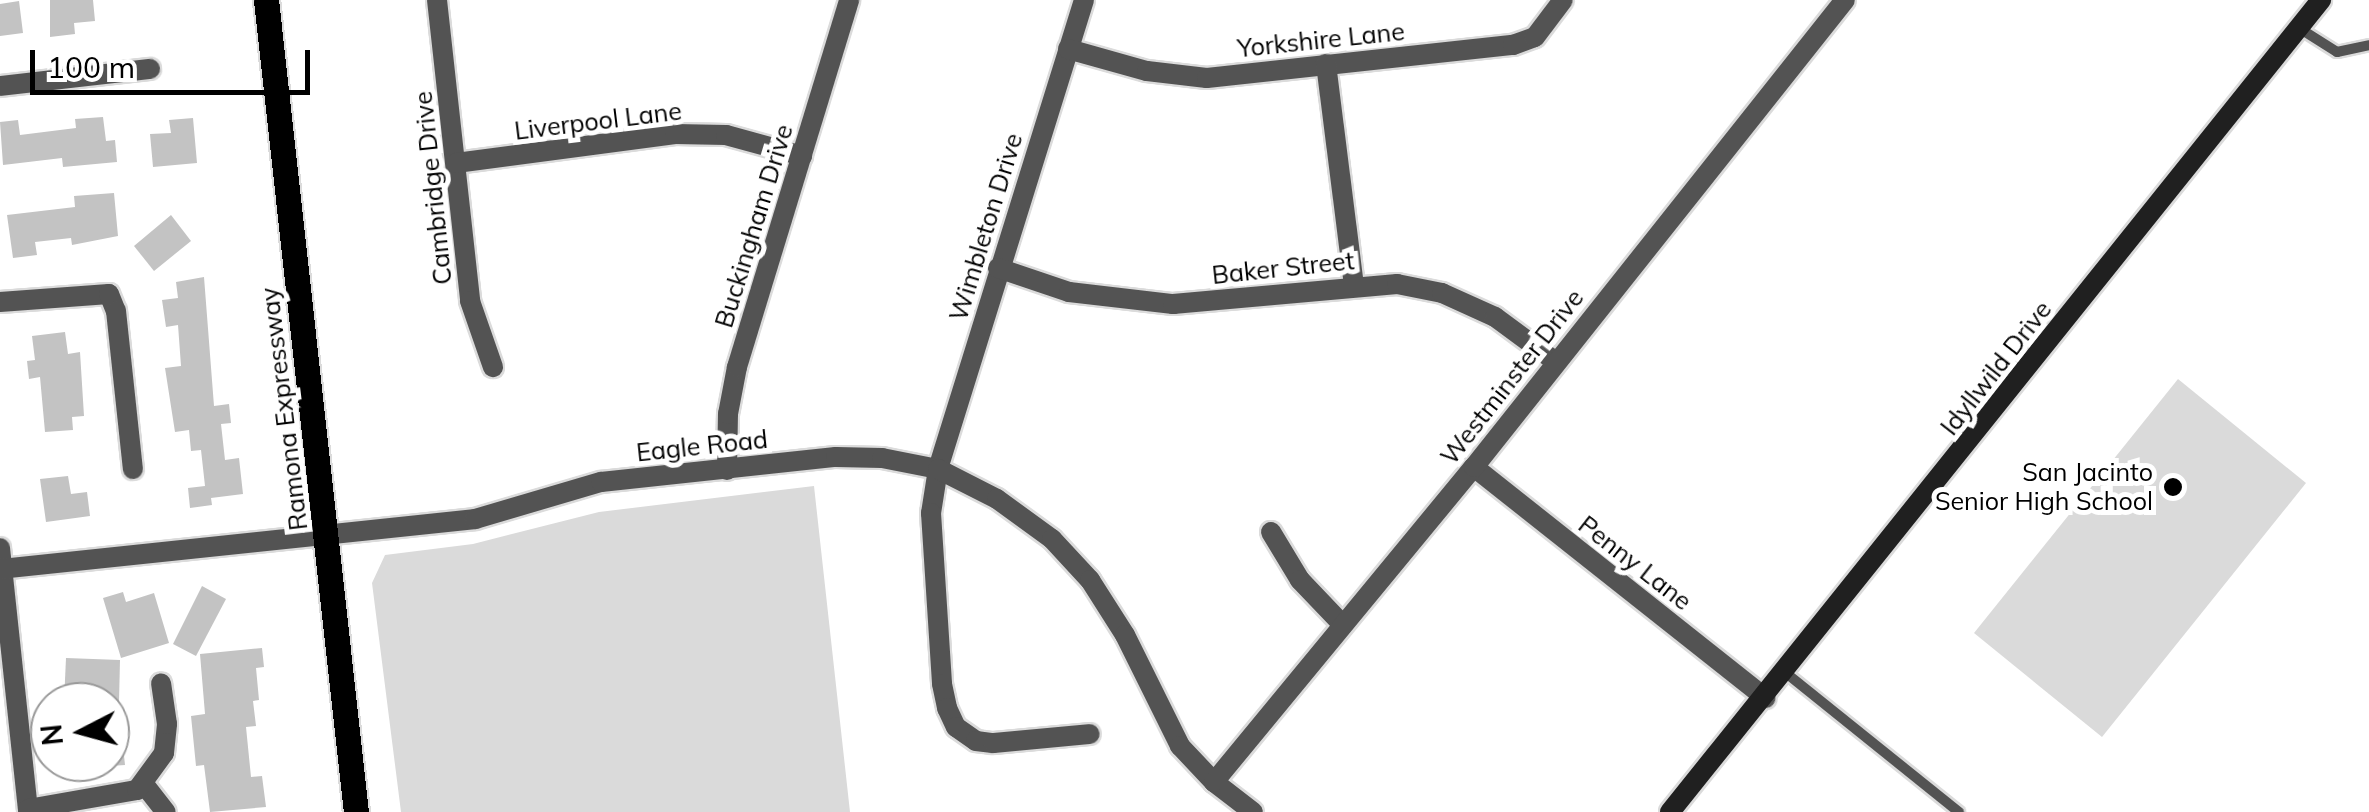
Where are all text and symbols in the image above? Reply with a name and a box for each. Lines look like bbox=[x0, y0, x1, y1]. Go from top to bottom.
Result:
street label: Yorkshire Lane bbox=[1236, 16, 1406, 64]
scale bar bbox=[35, 30, 315, 92]
text: 100 m bbox=[47, 48, 135, 86]
street label: Cambridge Drive bbox=[408, 90, 458, 286]
street label: Liverpool Lane bbox=[513, 96, 683, 146]
street label: Buckingham Drive bbox=[709, 121, 799, 331]
street label: Wimbleton Drive bbox=[943, 130, 1029, 324]
street label: Baker Street bbox=[1210, 246, 1356, 290]
street label: Westminster Drive bbox=[1434, 283, 1590, 471]
street label: Ramona Expressway bbox=[254, 286, 314, 532]
street label: Idyllwild Drive bbox=[1934, 295, 2058, 441]
street label: Eagle Road bbox=[635, 424, 769, 468]
place label: San Jacinto Senior High School bbox=[1935, 458, 2153, 517]
marker: San Jacinto Senior High School bbox=[2162, 476, 2184, 498]
street label: Penny Lane bbox=[1573, 510, 1697, 616]
north arrow bbox=[30, 682, 130, 782]
text: N bbox=[33, 723, 70, 747]

